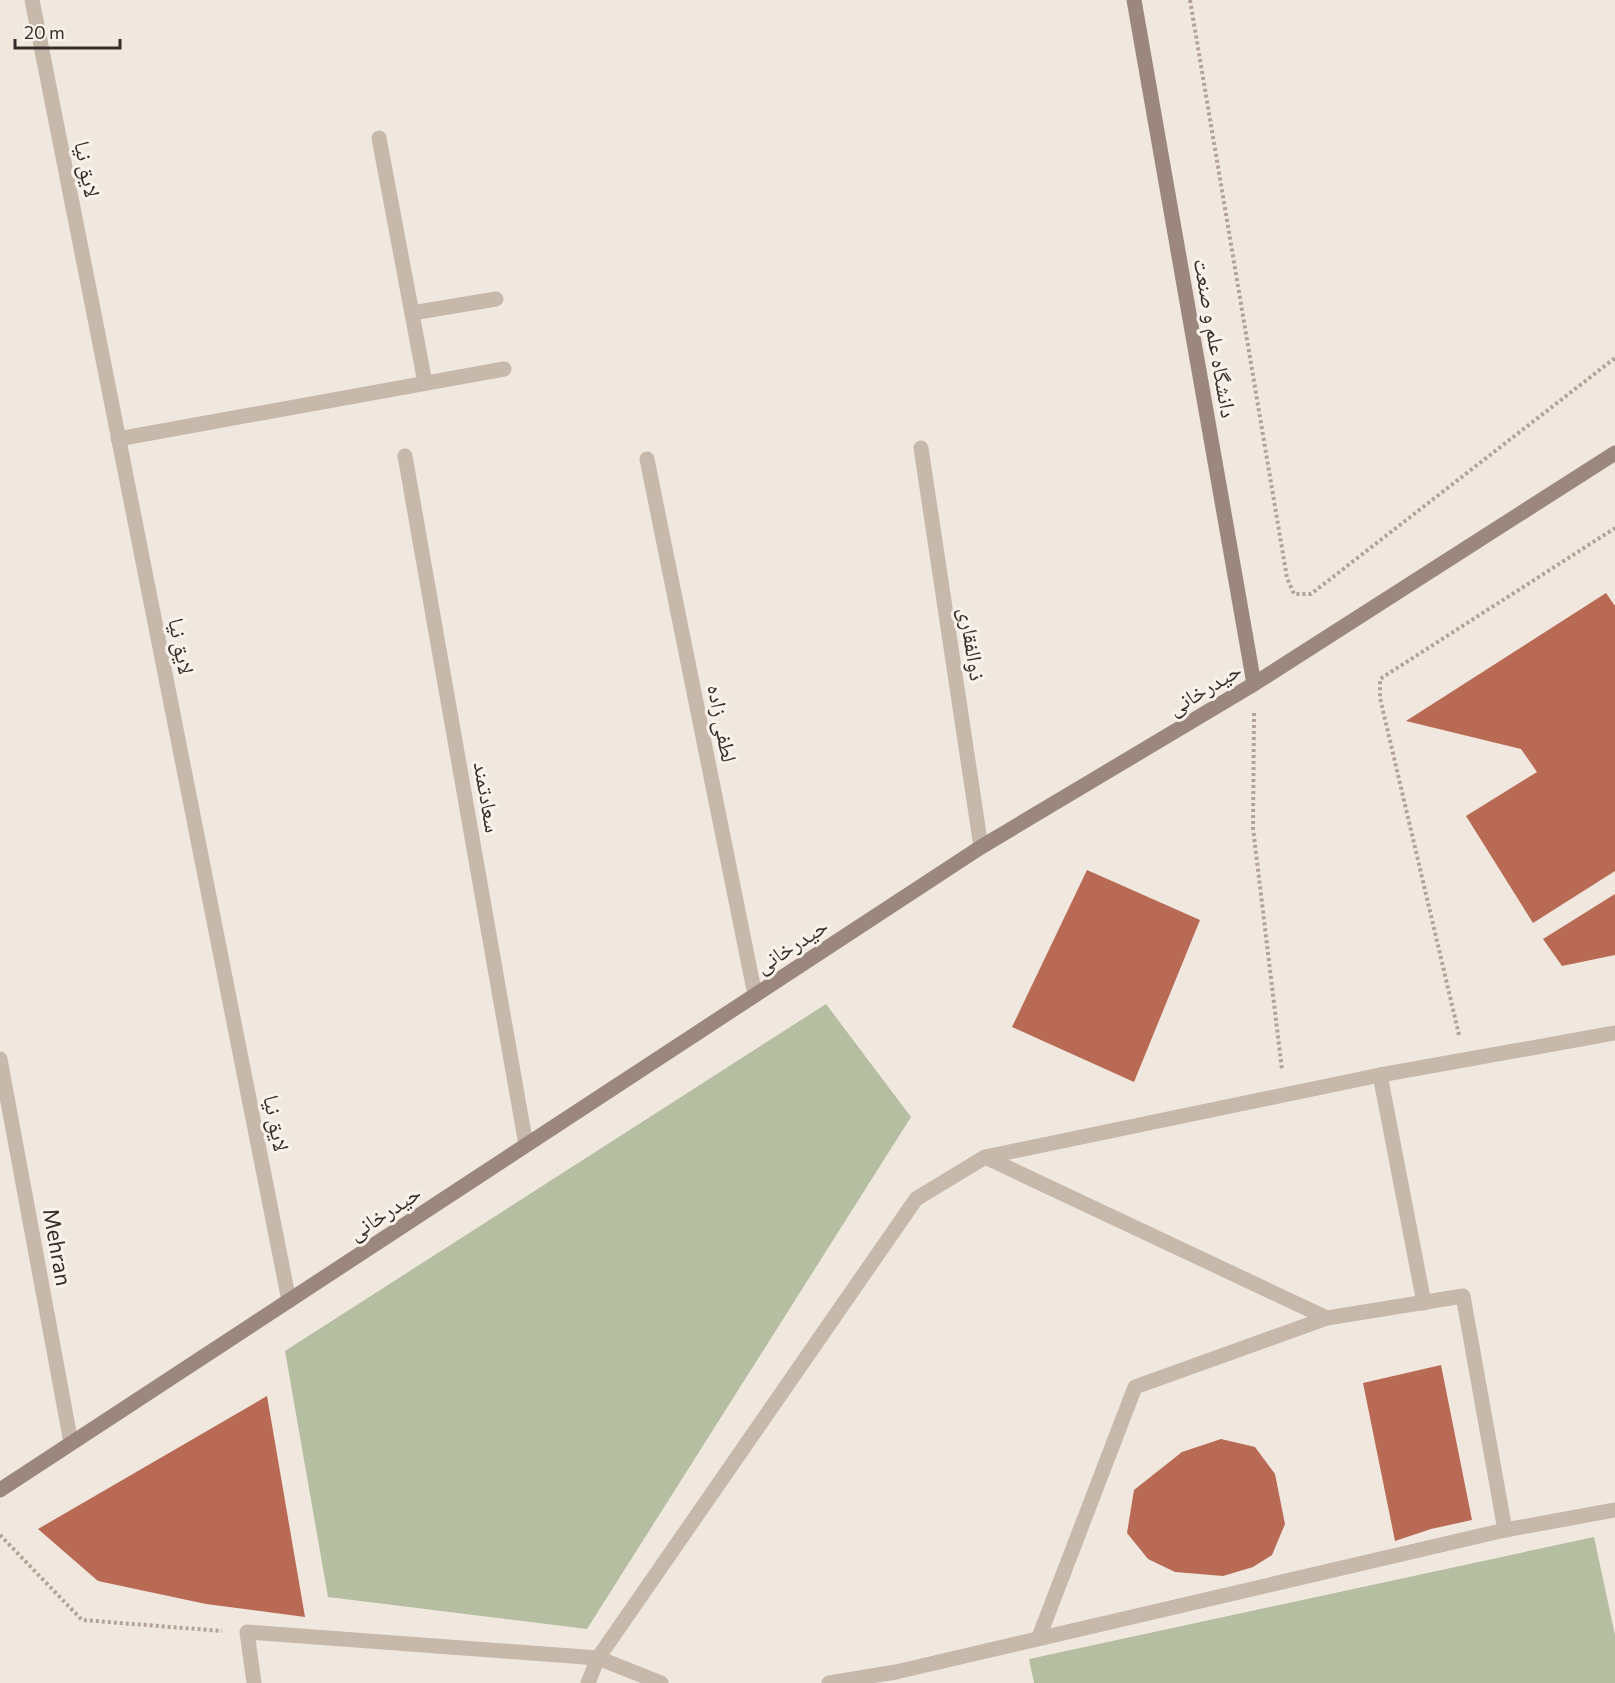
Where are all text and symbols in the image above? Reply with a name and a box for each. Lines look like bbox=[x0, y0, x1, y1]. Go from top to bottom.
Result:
scale bar bbox=[15, 12, 120, 50]
text: 20 m bbox=[24, 21, 65, 43]
street label: لایق نیا bbox=[68, 139, 107, 200]
street label: دانشگاه علم و صنعت bbox=[1187, 256, 1243, 420]
street label: ذوالفقاری bbox=[953, 605, 992, 683]
street label: لایق نیا bbox=[162, 616, 201, 677]
street label: حیدرخانی bbox=[1162, 655, 1246, 721]
street label: لطفی زاده bbox=[701, 682, 744, 764]
street label: سعادتمند bbox=[468, 759, 508, 835]
street label: حیدرخانی bbox=[749, 911, 833, 979]
street label: لایق نیا bbox=[257, 1093, 296, 1154]
street label: حیدرخانی bbox=[342, 1178, 426, 1246]
street label: Mehran bbox=[38, 1206, 78, 1288]

